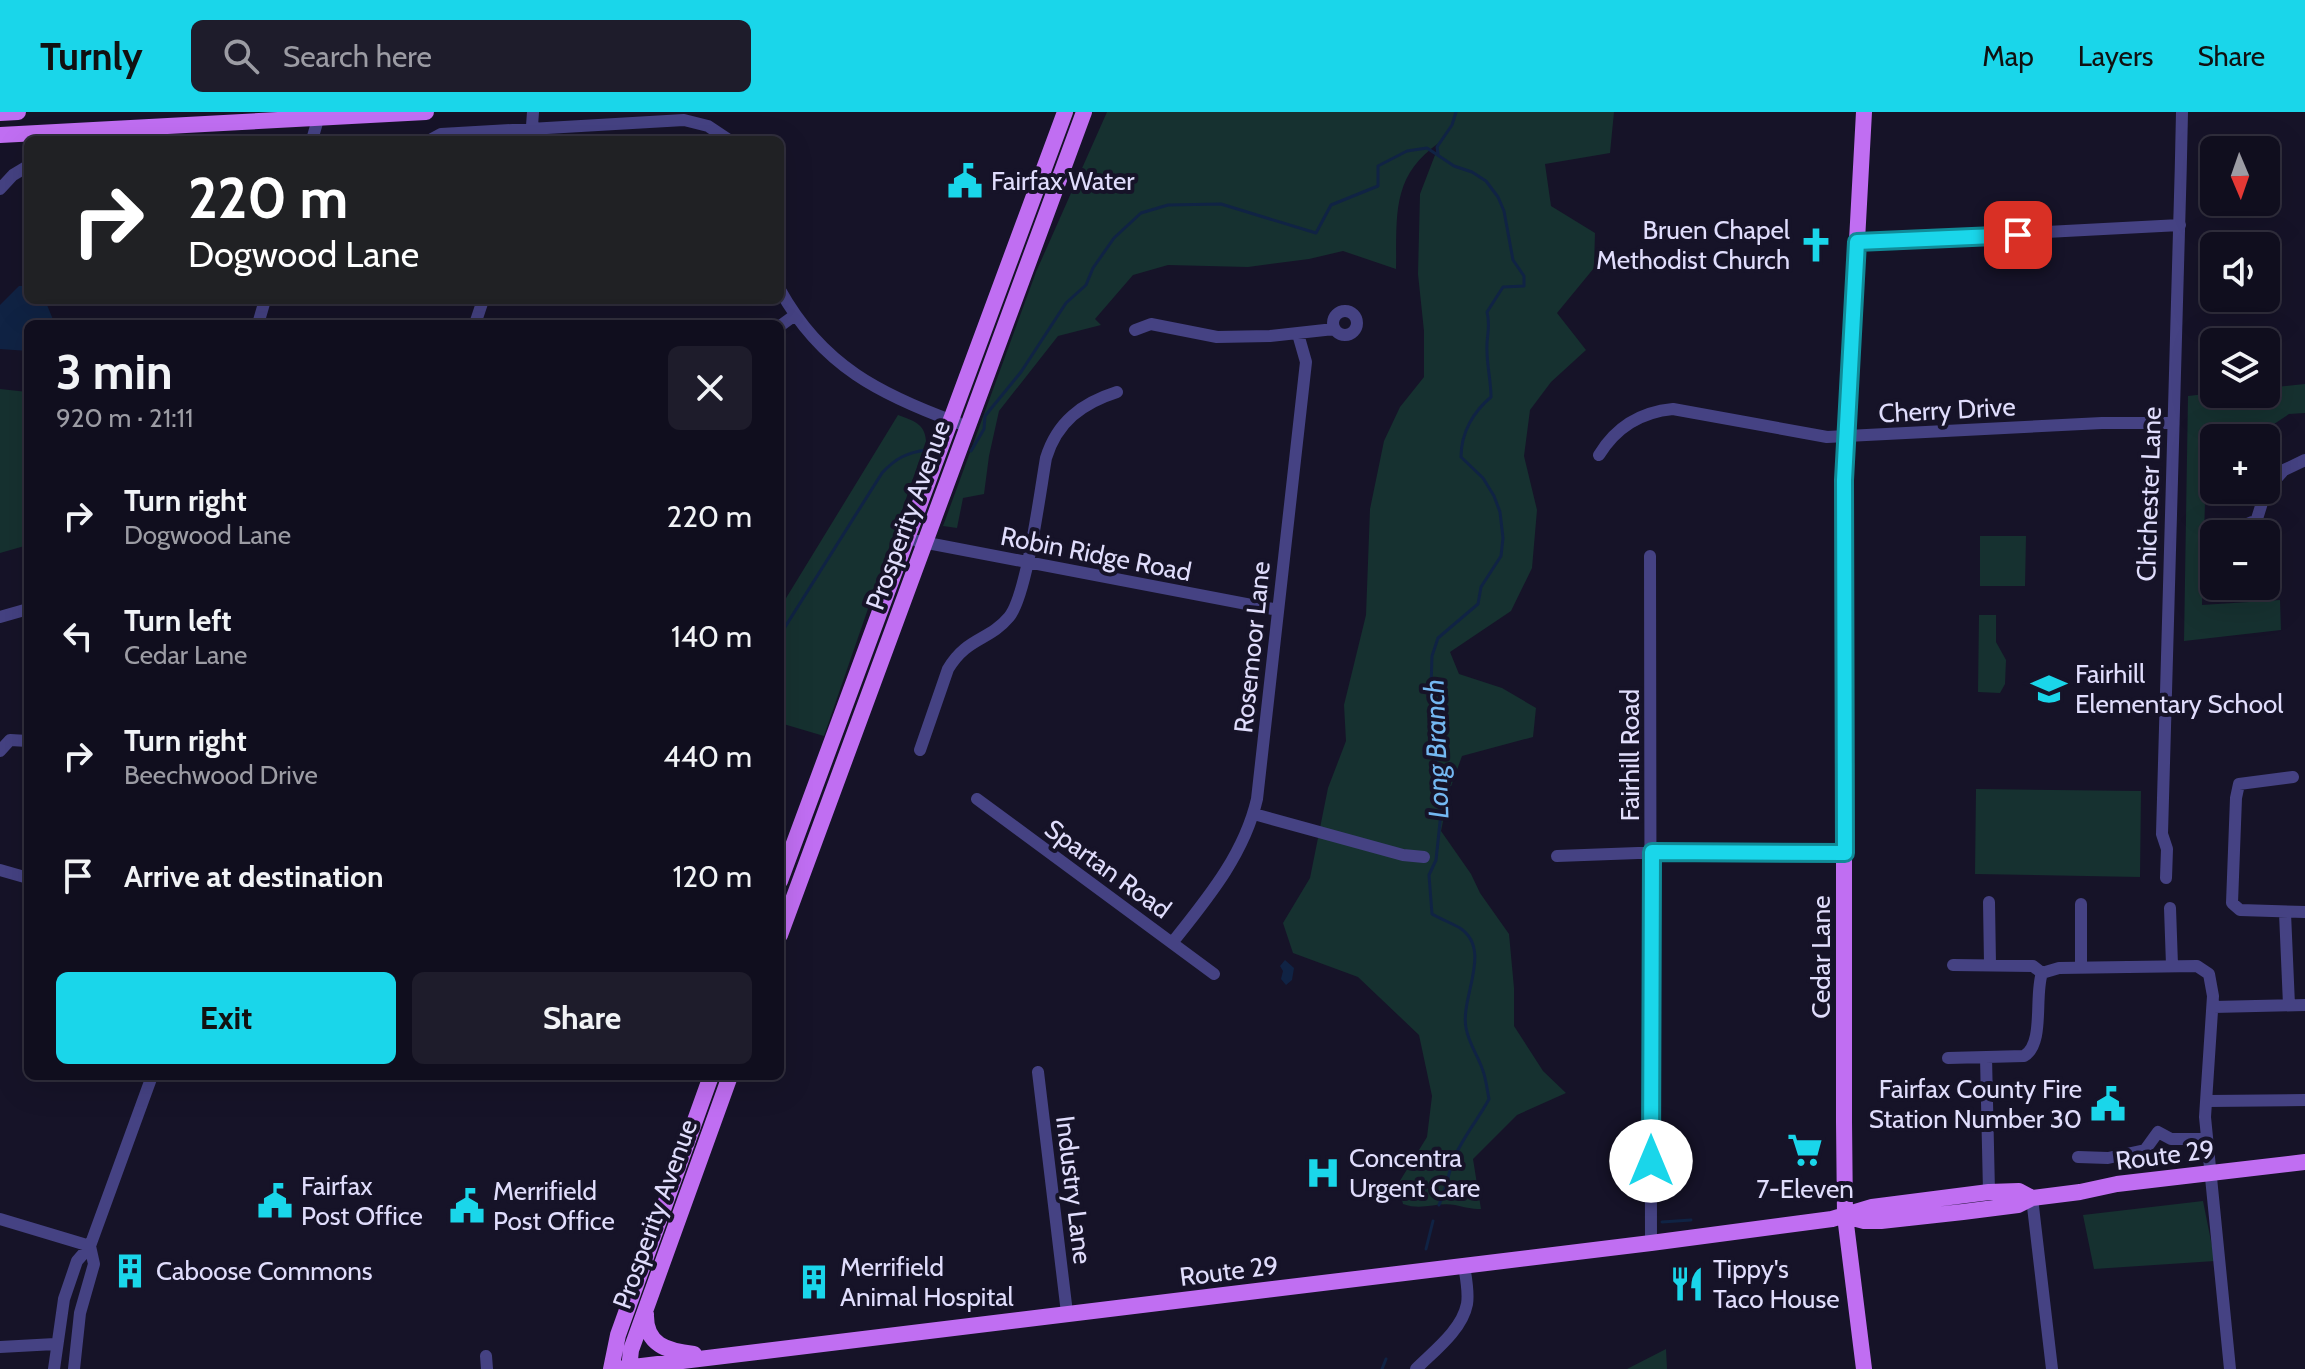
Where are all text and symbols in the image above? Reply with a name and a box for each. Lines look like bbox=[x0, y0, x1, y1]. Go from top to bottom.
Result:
search box bbox=[191, 20, 751, 92]
text: Turnly bbox=[40, 33, 143, 80]
icon: search bbox=[219, 34, 263, 78]
text: Search here bbox=[283, 38, 432, 75]
text: Map bbox=[1982, 39, 2034, 73]
text: Layers bbox=[2078, 39, 2153, 73]
text: Share bbox=[2197, 39, 2265, 73]
north arrow bbox=[2200, 136, 2280, 216]
map controls bbox=[2200, 136, 2280, 600]
public building icon: Fairfax Water bbox=[946, 162, 984, 200]
text: 220 m bbox=[188, 164, 348, 232]
place label: Fairfax Water bbox=[991, 165, 1135, 197]
icon: right bbox=[56, 168, 160, 272]
pin bbox=[1984, 201, 2052, 269]
icon: arrive bbox=[1996, 213, 2040, 257]
place label: Bruen Chapel Methodist Church bbox=[1596, 214, 1790, 276]
church icon: Bruen Chapel Methodist Church bbox=[1797, 226, 1835, 264]
text: Dogwood Lane bbox=[188, 232, 419, 276]
button: sound bbox=[2200, 232, 2280, 312]
button: layers bbox=[2200, 328, 2280, 408]
text: 3 min bbox=[56, 343, 172, 401]
button: close bbox=[668, 346, 752, 430]
street label: Cherry Drive bbox=[1878, 390, 2016, 430]
text: 920 m · 21:11 bbox=[56, 402, 194, 434]
street label: Chichester Lane bbox=[2130, 406, 2168, 582]
street label: Prosperity Avenue bbox=[859, 416, 957, 614]
button: + bbox=[2200, 424, 2280, 504]
text: Turn right bbox=[124, 482, 247, 519]
icon: right bbox=[56, 494, 100, 538]
text: 220 m bbox=[667, 498, 752, 535]
text: Dogwood Lane bbox=[124, 519, 291, 551]
street label: Robin Ridge Road bbox=[998, 520, 1194, 588]
button: − bbox=[2200, 520, 2280, 600]
street label: Rosemoor Lane bbox=[1227, 560, 1277, 734]
text: Turn left bbox=[124, 602, 232, 639]
icon: left bbox=[56, 614, 100, 658]
text: 140 m bbox=[671, 618, 752, 655]
text: Cedar Lane bbox=[124, 639, 247, 671]
place label: Fairhill Elementary School bbox=[2075, 658, 2283, 720]
school or university icon: Fairhill Elementary School bbox=[2030, 670, 2068, 708]
water label: Long Branch bbox=[1417, 679, 1455, 819]
street label: Fairhill Road bbox=[1614, 689, 1646, 821]
text: Turn right bbox=[124, 722, 247, 759]
icon: right bbox=[56, 734, 100, 778]
text: 440 m bbox=[663, 738, 752, 775]
text: Beechwood Drive bbox=[124, 759, 318, 791]
street label: Spartan Road bbox=[1039, 812, 1177, 926]
icon: arrive bbox=[56, 854, 100, 898]
text: Arrive at destination bbox=[124, 858, 384, 895]
text: 120 m bbox=[672, 858, 752, 895]
street label: Cedar Lane bbox=[1805, 895, 1837, 1019]
button: Exit bbox=[56, 972, 396, 1064]
button: Share bbox=[412, 972, 752, 1064]
place label: Fairfax County Fire Station Number 30 bbox=[1869, 1073, 2082, 1135]
public building icon: Fairfax County Fire Station Number 30 bbox=[2089, 1085, 2127, 1123]
street label: Industry Lane bbox=[1049, 1114, 1099, 1266]
street label: Prosperity Avenue bbox=[606, 1115, 704, 1313]
position arrow bbox=[1609, 1119, 1693, 1203]
supermarket icon: 7-Eleven bbox=[1786, 1131, 1824, 1169]
street label: Route 29 bbox=[2114, 1133, 2216, 1177]
place label: Concentra Urgent Care bbox=[1349, 1142, 1480, 1204]
hospital icon: Concentra Urgent Care bbox=[1304, 1154, 1342, 1192]
place label: Fairfax Post Office bbox=[301, 1170, 423, 1232]
place label: 7-Eleven bbox=[1756, 1173, 1854, 1205]
place label: Merrifield Post Office bbox=[493, 1175, 615, 1237]
public building icon: Fairfax Post Office bbox=[256, 1182, 294, 1220]
public building icon: Merrifield Post Office bbox=[448, 1187, 486, 1225]
street label: Route 29 bbox=[1178, 1249, 1280, 1293]
place label: Merrifield Animal Hospital bbox=[840, 1251, 1014, 1313]
building icon: Caboose Commons bbox=[111, 1252, 149, 1290]
place label: Tippy's Taco House bbox=[1713, 1253, 1840, 1315]
place label: Caboose Commons bbox=[156, 1255, 373, 1287]
building icon: Merrifield Animal Hospital bbox=[795, 1263, 833, 1301]
restaurant icon: Tippy's Taco House bbox=[1668, 1265, 1706, 1303]

